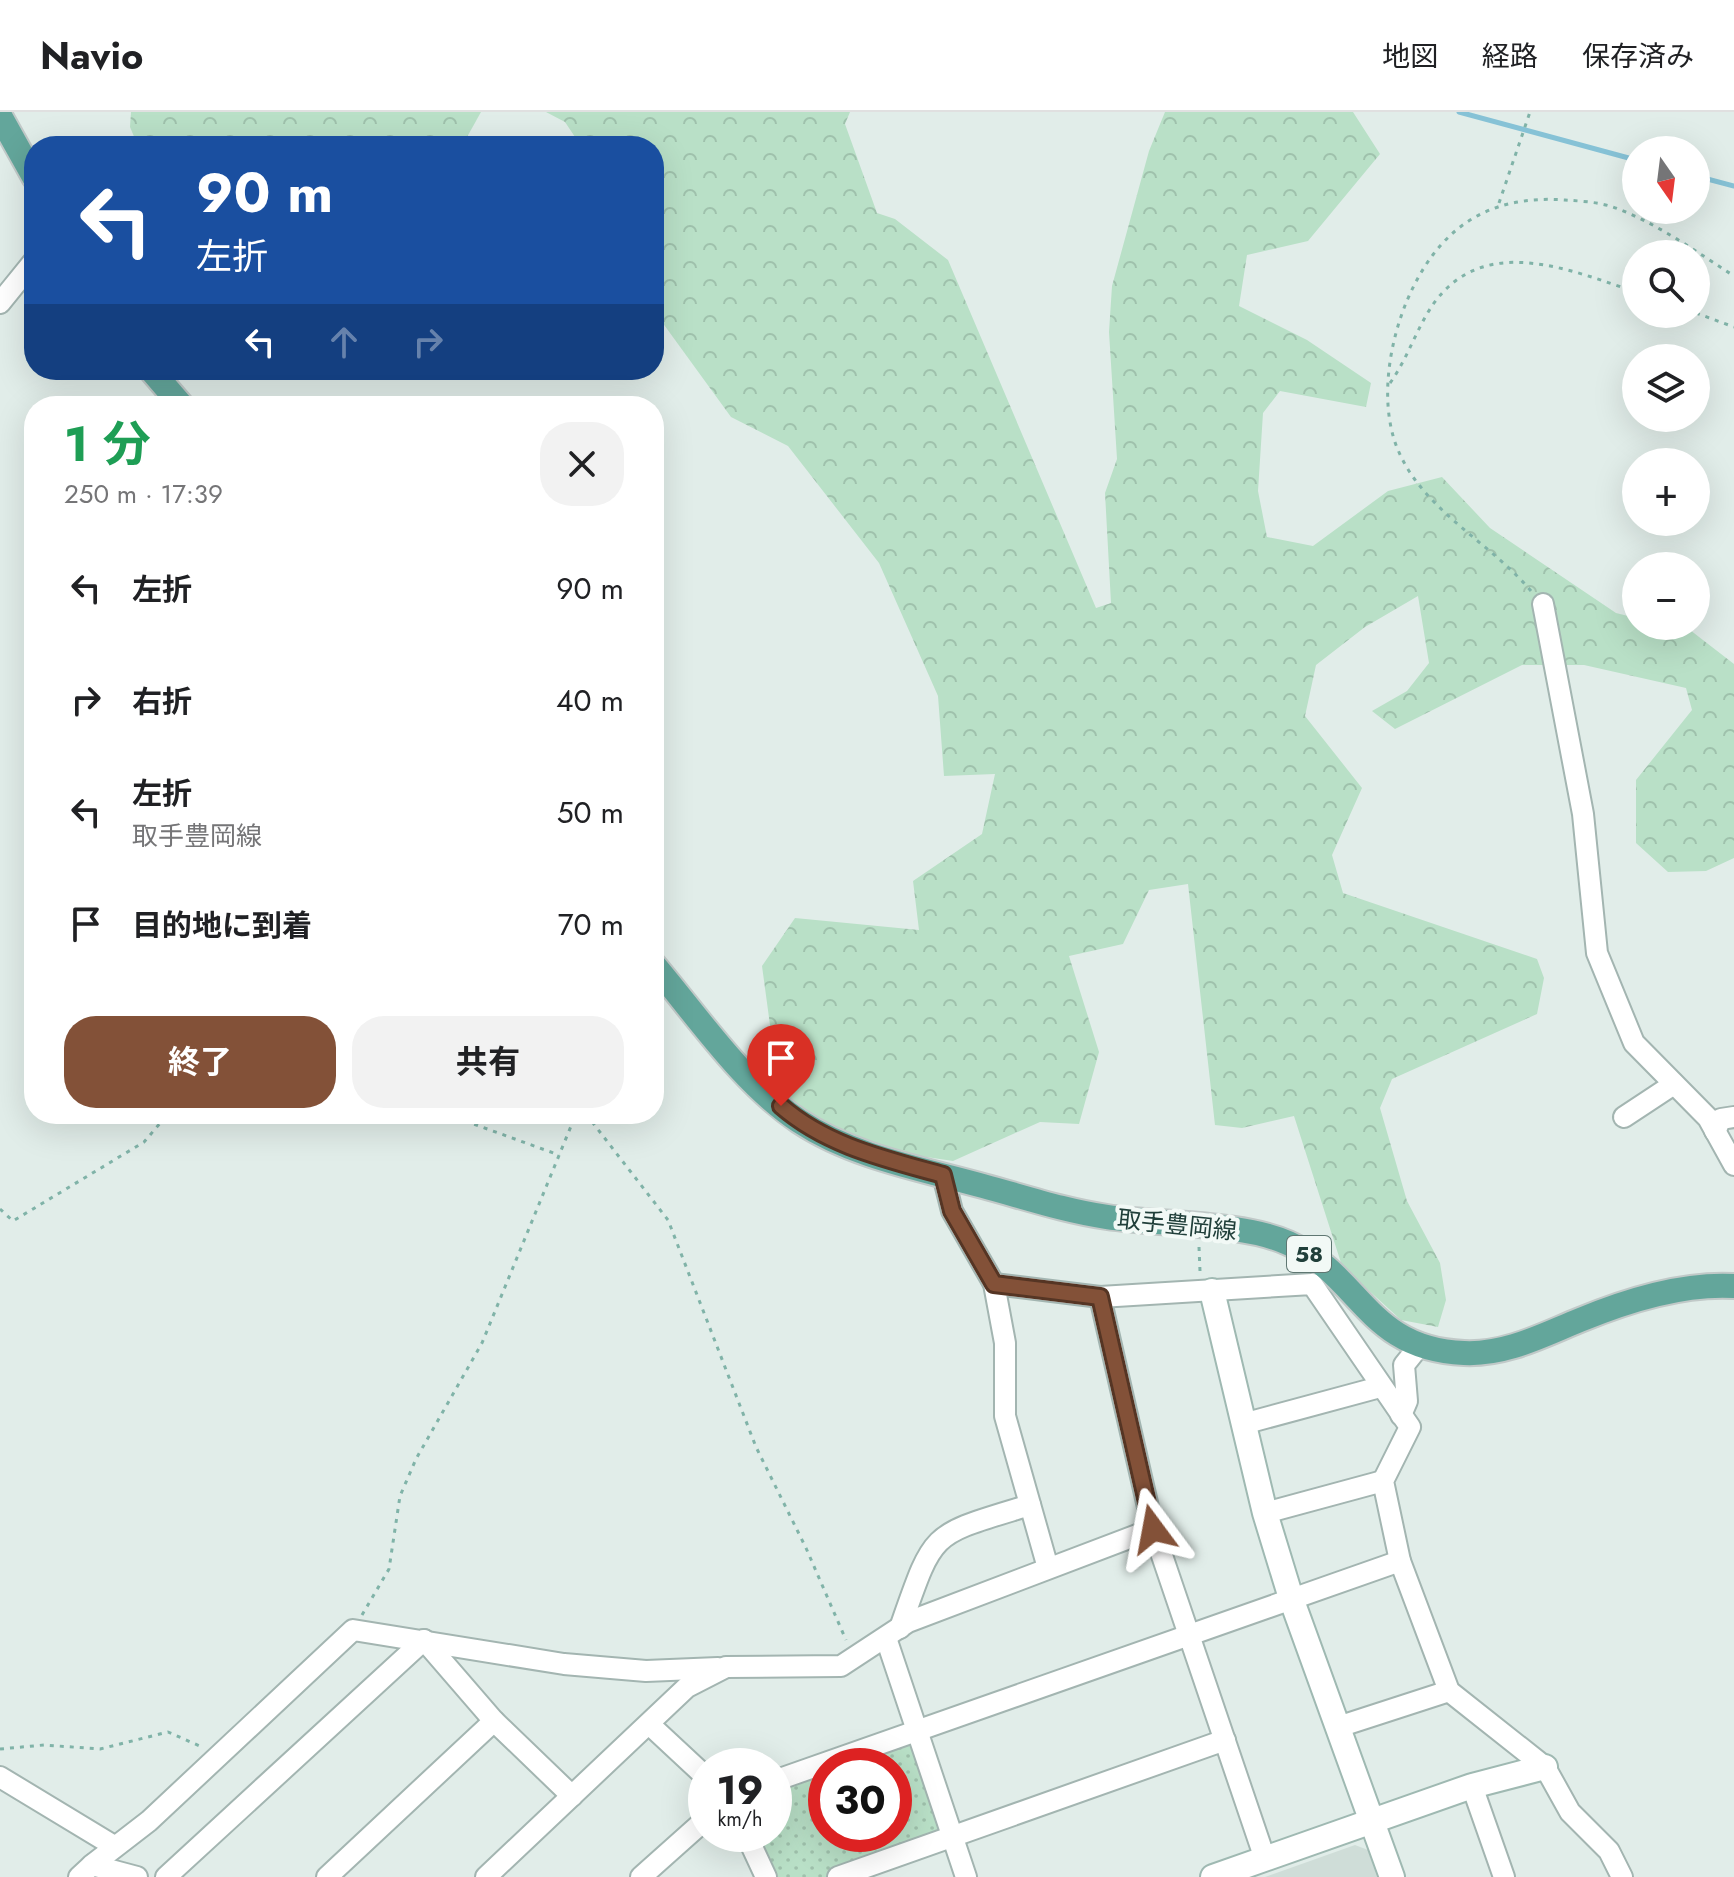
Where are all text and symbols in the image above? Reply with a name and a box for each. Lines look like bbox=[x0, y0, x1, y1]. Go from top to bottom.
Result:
text: Navio bbox=[40, 28, 143, 83]
text: 地図 bbox=[1382, 36, 1438, 77]
text: 経路 bbox=[1482, 36, 1538, 77]
text: 保存済み bbox=[1582, 36, 1694, 77]
north arrow bbox=[1622, 136, 1710, 224]
map controls bbox=[1622, 136, 1710, 640]
text: 90 m bbox=[196, 152, 333, 233]
icon: left bbox=[64, 168, 168, 272]
text: 左折 bbox=[196, 230, 268, 282]
button: search bbox=[1622, 240, 1710, 328]
icon: left bbox=[238, 320, 282, 364]
icon: ahead bbox=[322, 320, 366, 364]
icon: right bbox=[406, 320, 450, 364]
button: layers bbox=[1622, 344, 1710, 432]
text: 1 分 bbox=[64, 410, 151, 479]
button: close bbox=[540, 422, 624, 506]
button: + bbox=[1622, 448, 1710, 536]
text: 250 m · 17:39 bbox=[64, 475, 223, 513]
button: − bbox=[1622, 552, 1710, 640]
icon: left bbox=[64, 566, 108, 610]
text: 90 m bbox=[556, 567, 624, 610]
text: 左折 bbox=[132, 568, 192, 611]
icon: right bbox=[64, 678, 108, 722]
text: 40 m bbox=[556, 679, 624, 722]
text: 右折 bbox=[132, 680, 192, 723]
text: 左折 bbox=[132, 772, 192, 815]
icon: left bbox=[64, 790, 108, 834]
text: 50 m bbox=[557, 791, 624, 834]
text: 取手豊岡線 bbox=[132, 817, 262, 855]
icon: arrive bbox=[64, 902, 108, 946]
text: 70 m bbox=[558, 903, 624, 946]
text: 目的地に到着 bbox=[132, 904, 312, 947]
button: 終了 bbox=[64, 1016, 336, 1108]
button: 共有 bbox=[352, 1016, 624, 1108]
pin bbox=[747, 1024, 815, 1106]
icon: arrive bbox=[759, 1036, 803, 1080]
street label: 取手豊岡線 bbox=[1116, 1201, 1239, 1248]
road number: 58 bbox=[1287, 1236, 1331, 1272]
position arrow bbox=[1111, 1487, 1195, 1571]
speed limit sign: 30 bbox=[808, 1748, 912, 1852]
text: 19 bbox=[716, 1761, 764, 1819]
text: km/h bbox=[717, 1805, 763, 1834]

